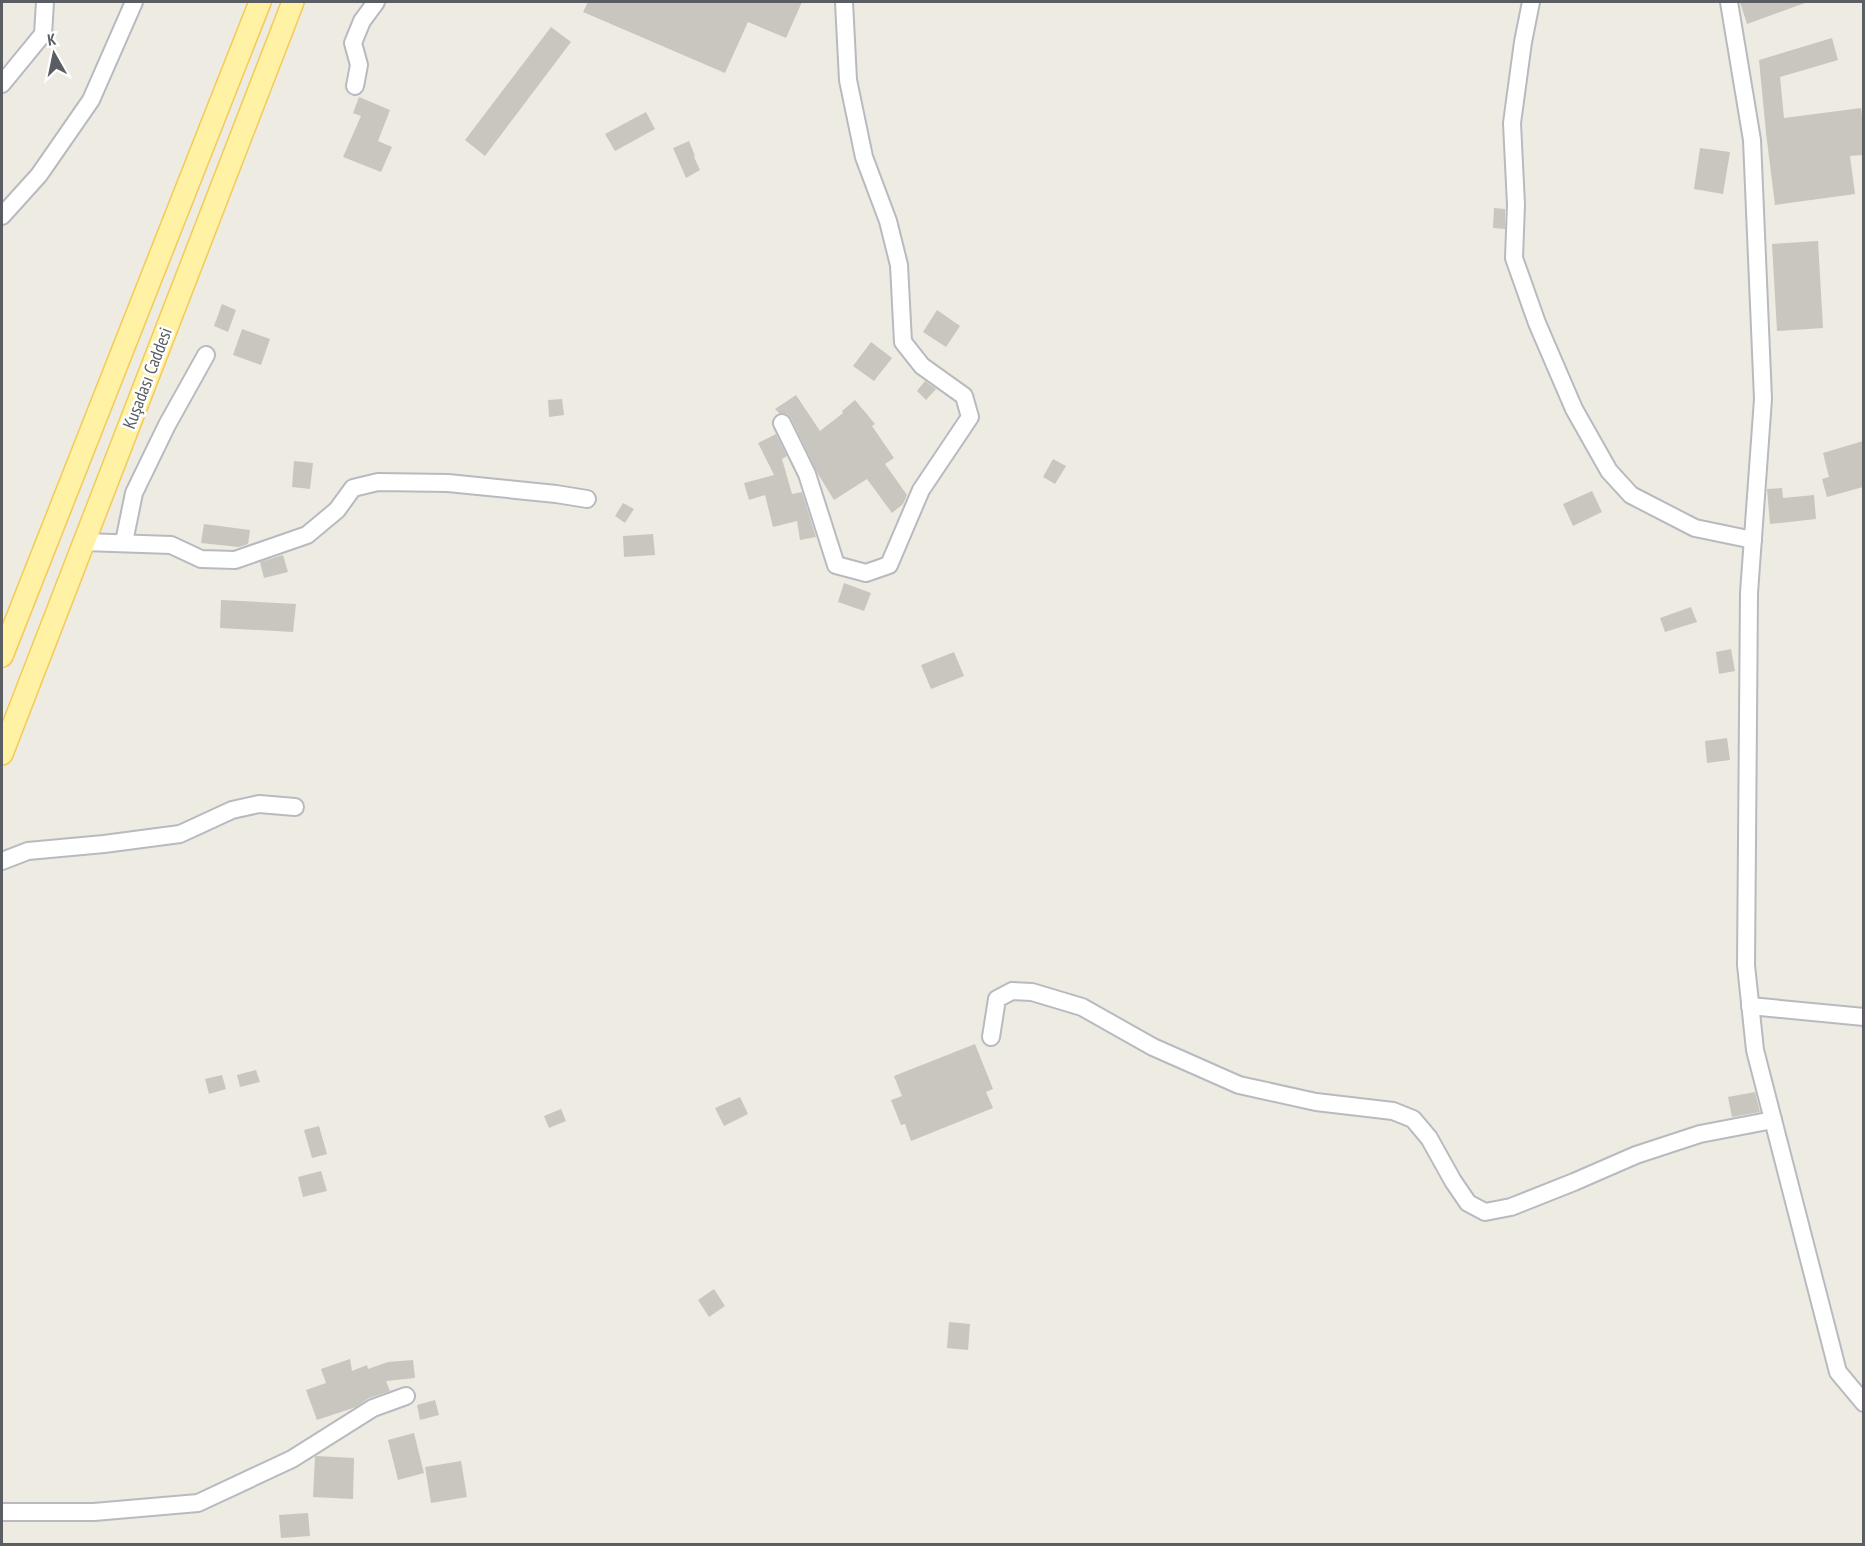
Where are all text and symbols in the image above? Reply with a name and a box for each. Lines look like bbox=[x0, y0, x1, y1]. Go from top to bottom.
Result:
north arrow bbox=[24, 24, 84, 84]
text: K bbox=[46, 29, 58, 50]
street label: Kuşadası Caddesi bbox=[117, 324, 177, 432]

